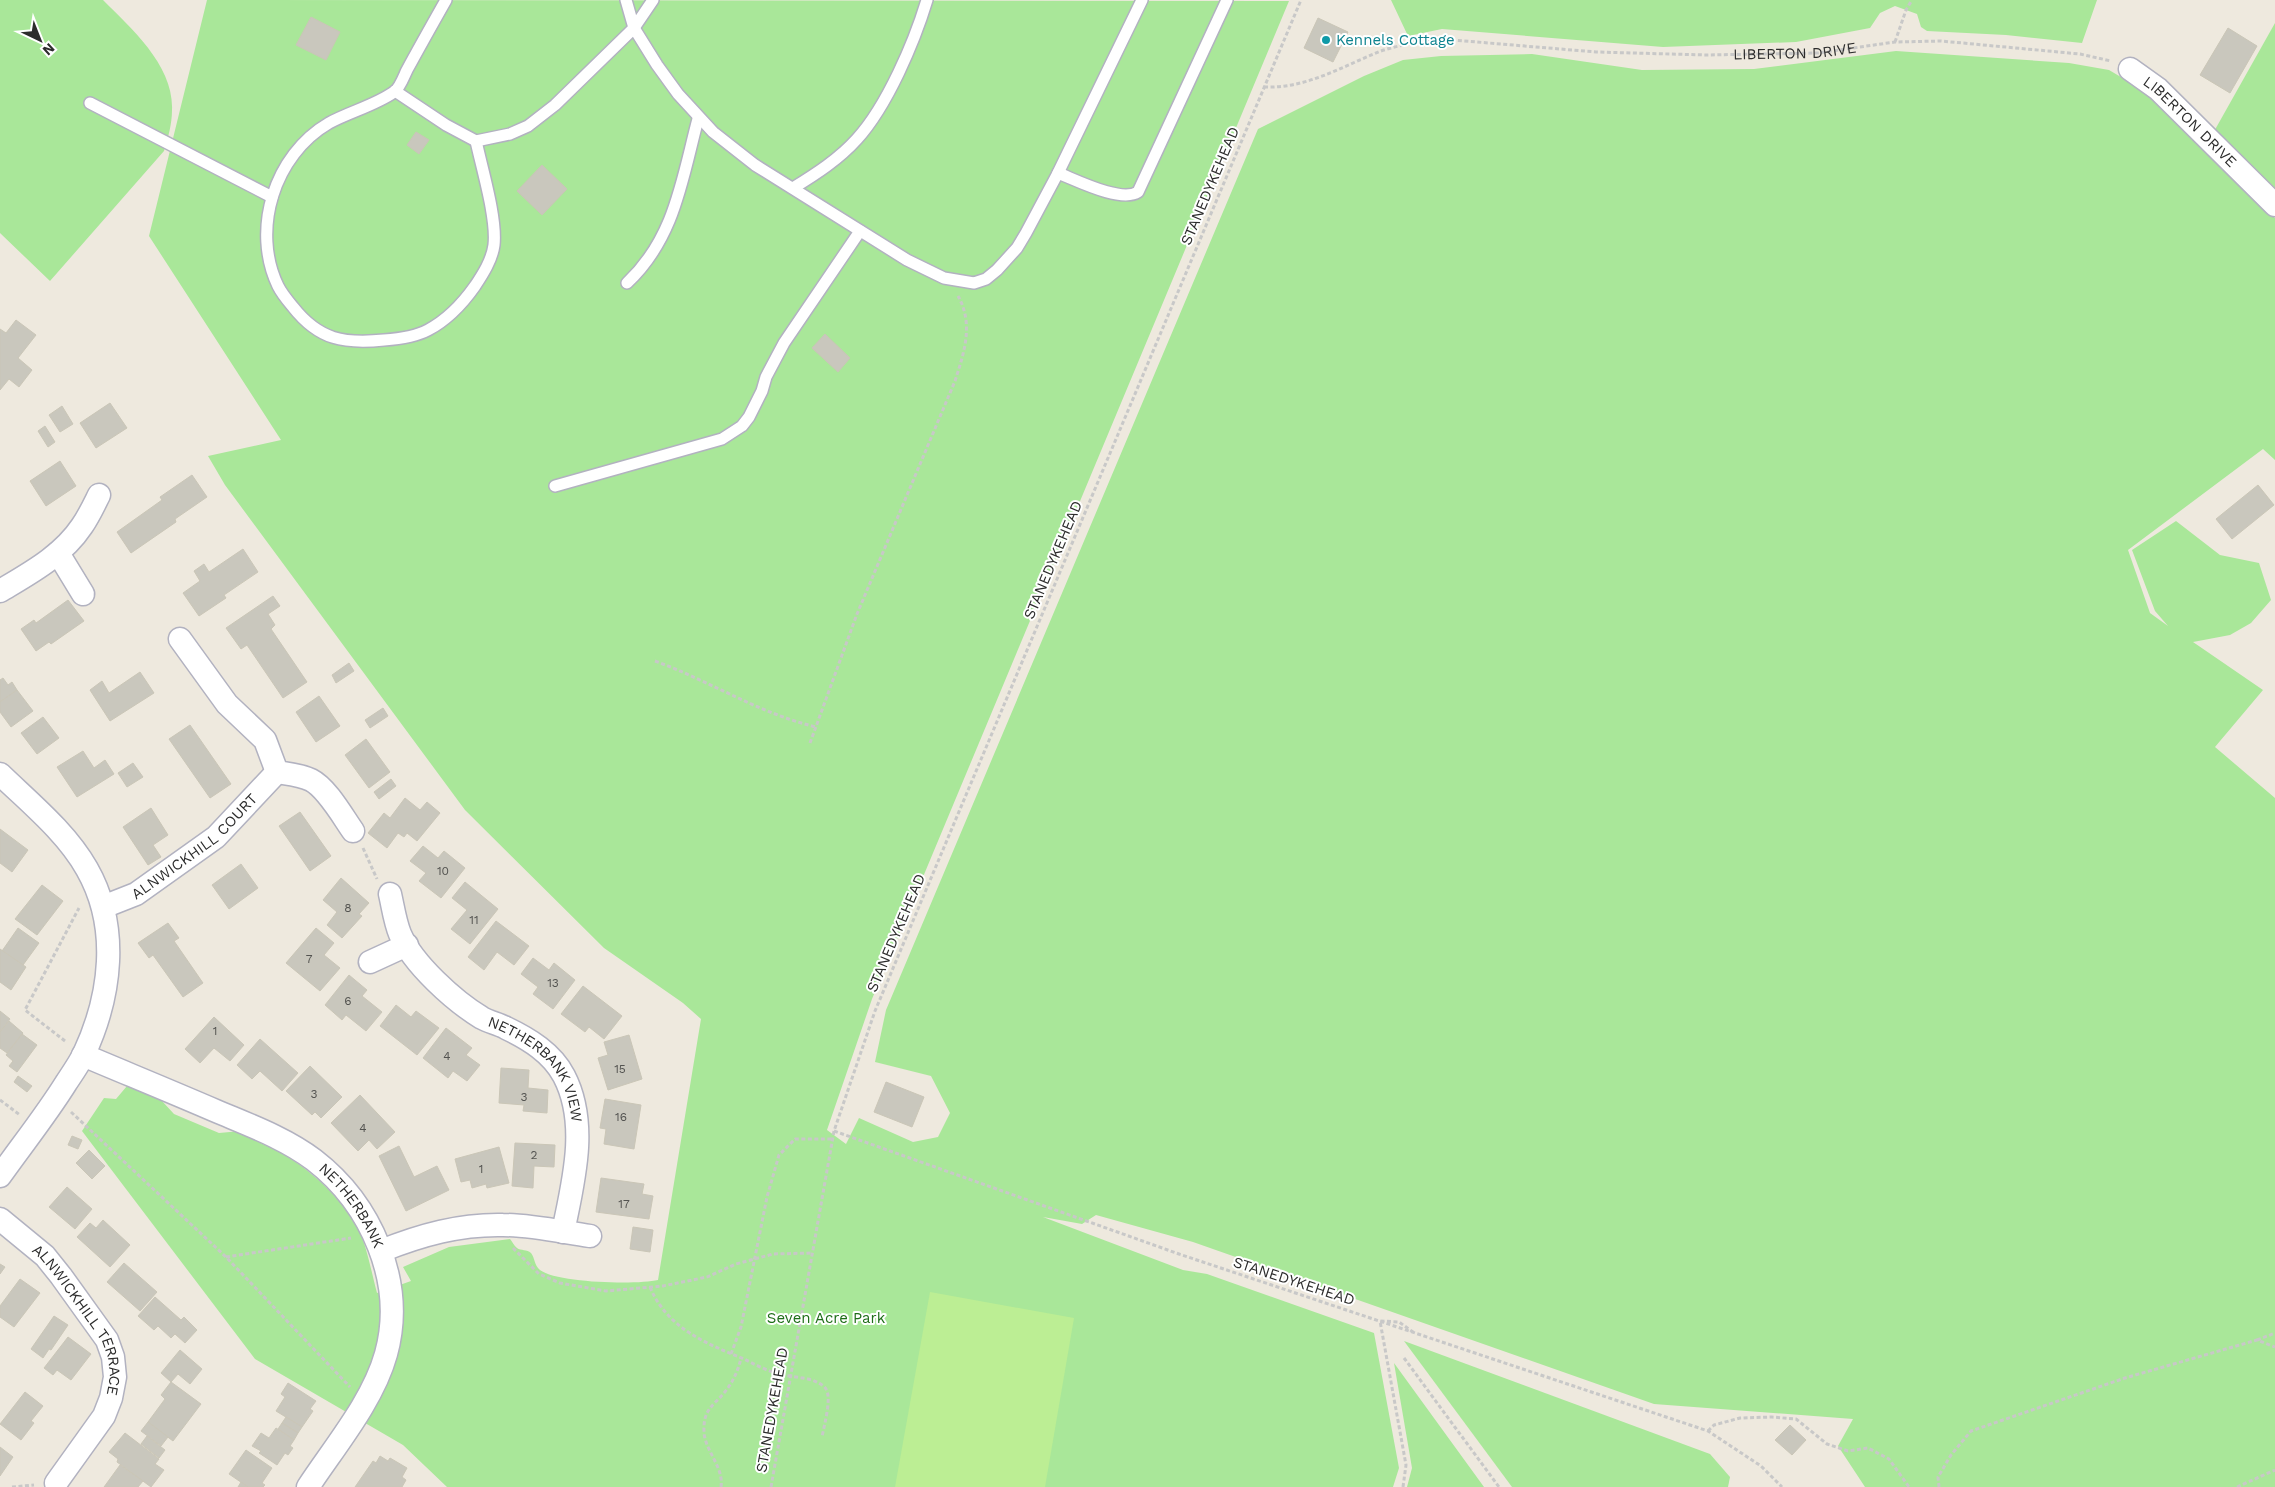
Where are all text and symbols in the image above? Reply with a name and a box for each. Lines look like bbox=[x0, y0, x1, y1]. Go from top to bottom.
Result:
north arrow bbox=[15, 15, 65, 65]
place label: Kennels Cottage bbox=[1336, 31, 1455, 49]
marker: Kennels Cottage bbox=[1320, 34, 1332, 46]
street label: LIBERTON DRIVE bbox=[1733, 39, 1857, 64]
text: N bbox=[40, 40, 58, 59]
street label: LIBERTON DRIVE bbox=[2140, 72, 2240, 171]
street label: STANEDYKEHEAD bbox=[1177, 124, 1243, 248]
street label: STANEDYKEHEAD bbox=[1020, 498, 1086, 622]
street label: ALNWICKHILL COURT bbox=[128, 790, 261, 903]
house number: 10 bbox=[437, 864, 449, 878]
street label: STANEDYKEHEAD bbox=[863, 871, 929, 995]
house number: 8 bbox=[344, 901, 352, 915]
house number: 11 bbox=[469, 913, 479, 927]
house number: 7 bbox=[306, 952, 313, 966]
house number: 13 bbox=[547, 976, 559, 990]
house number: 6 bbox=[344, 994, 352, 1008]
street label: NETHERBANK VIEW bbox=[486, 1013, 586, 1123]
house number: 1 bbox=[213, 1024, 217, 1038]
house number: 4 bbox=[443, 1049, 451, 1063]
house number: 15 bbox=[614, 1062, 626, 1076]
house number: 3 bbox=[311, 1087, 318, 1101]
house number: 3 bbox=[521, 1090, 528, 1104]
house number: 16 bbox=[615, 1110, 627, 1124]
house number: 4 bbox=[359, 1121, 367, 1135]
house number: 2 bbox=[531, 1148, 538, 1162]
street label: NETHERBANK bbox=[315, 1159, 388, 1251]
house number: 1 bbox=[479, 1162, 483, 1176]
house number: 17 bbox=[618, 1197, 630, 1211]
street label: ALNWICKHILL TERRACE bbox=[29, 1240, 124, 1397]
street label: STANEDYKEHEAD bbox=[1231, 1253, 1357, 1309]
park label: Seven Acre Park bbox=[767, 1309, 886, 1327]
street label: STANEDYKEHEAD bbox=[752, 1346, 792, 1474]

